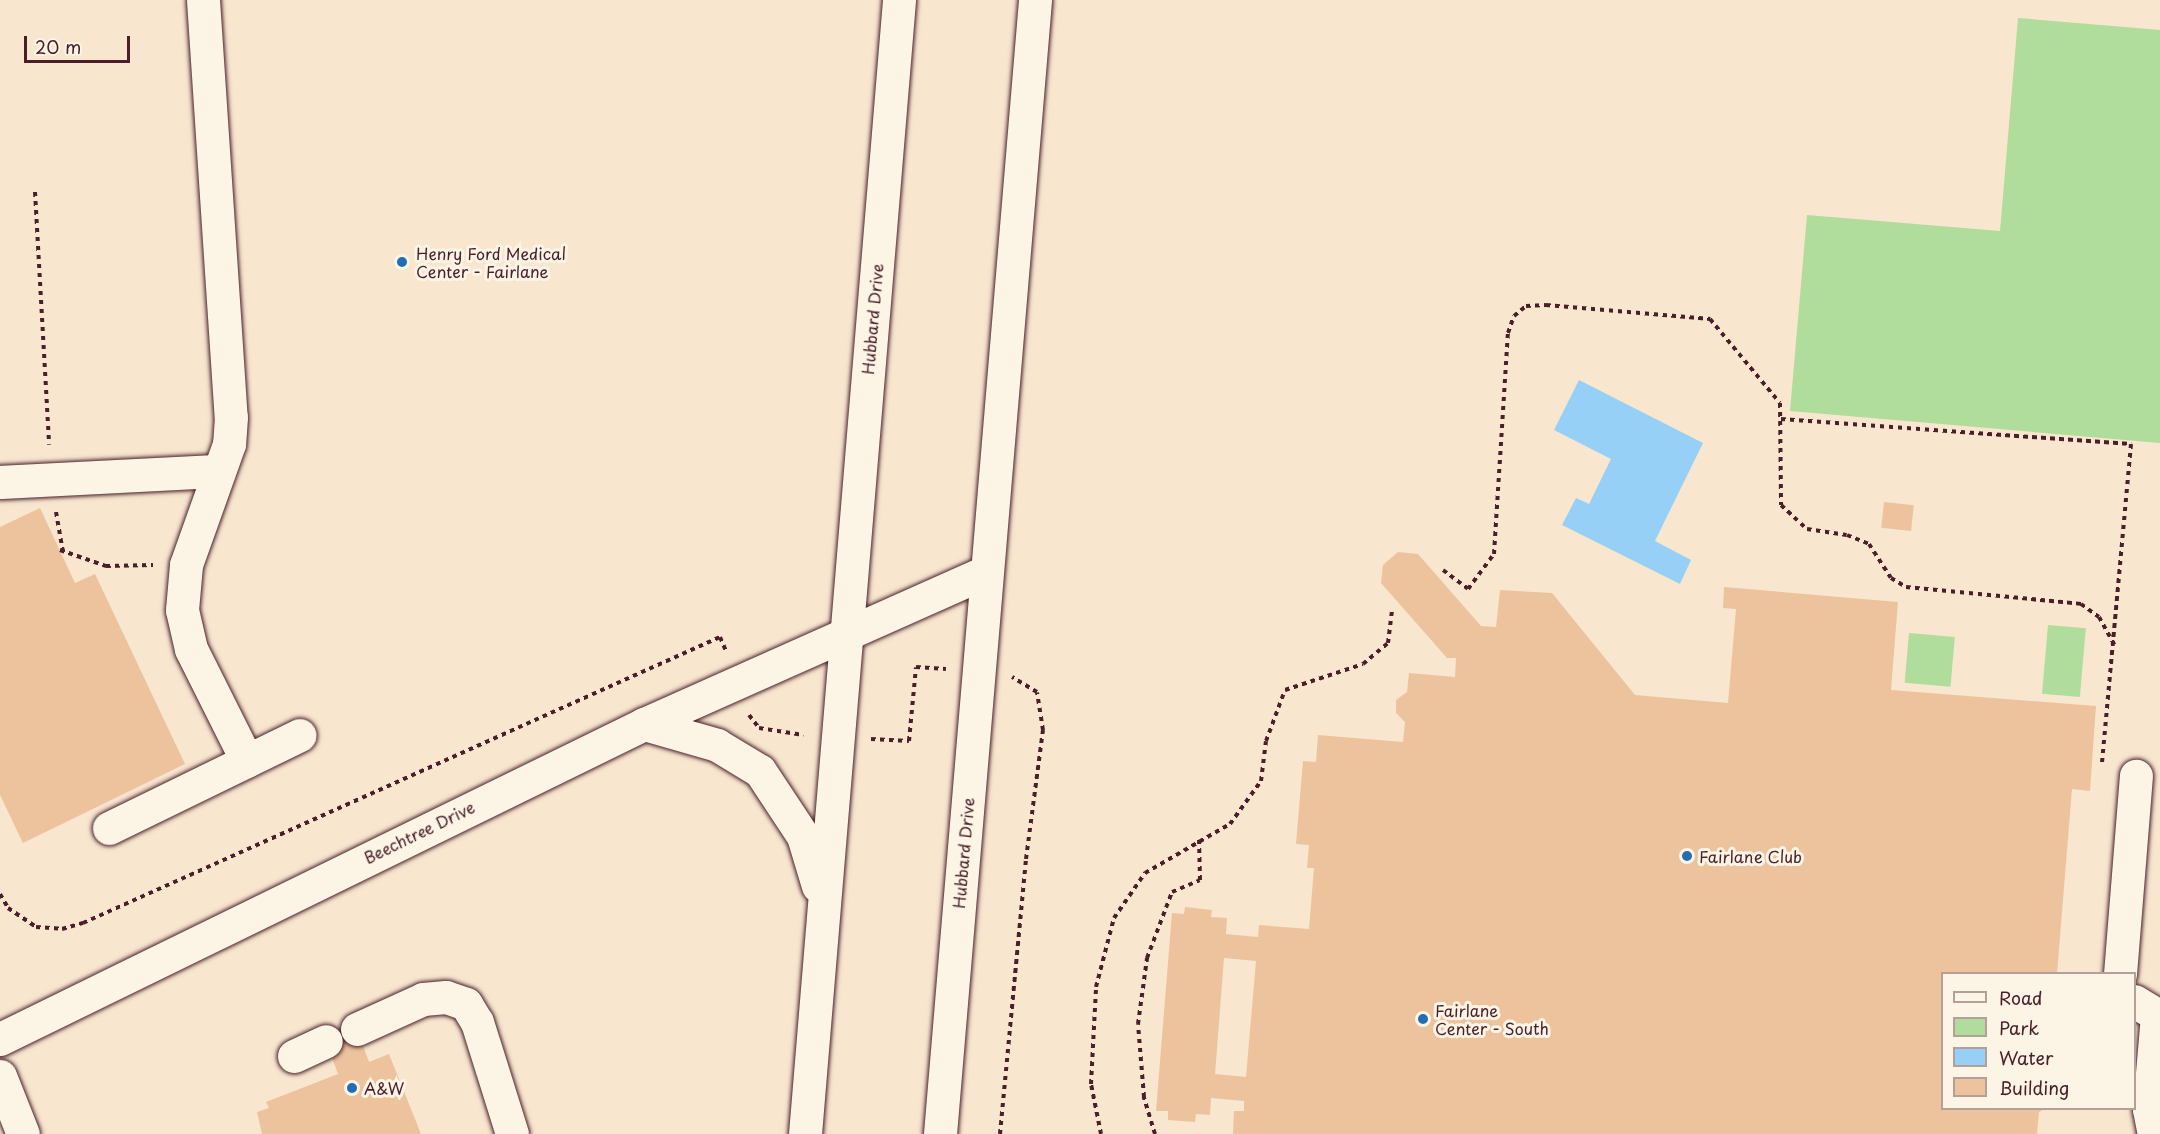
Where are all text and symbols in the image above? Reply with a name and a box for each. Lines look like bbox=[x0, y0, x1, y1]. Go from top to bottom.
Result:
scale bar bbox=[27, 24, 134, 62]
text: 20 m bbox=[35, 33, 81, 60]
place label: Henry Ford Medical Center - Fairlane bbox=[416, 243, 567, 281]
marker: Henry Ford Medical Center - Fairlane bbox=[393, 253, 411, 271]
street label: Hubbard Drive bbox=[858, 262, 886, 376]
street label: Hubbard Drive bbox=[949, 796, 977, 910]
street label: Beechtree Drive bbox=[360, 797, 478, 867]
place label: Fairlane Club bbox=[1699, 846, 1802, 866]
marker: Fairlane Club bbox=[1680, 849, 1694, 863]
legend bbox=[1941, 972, 2136, 1110]
text: Road bbox=[1999, 984, 2043, 1011]
place label: Fairlane Center - South bbox=[1435, 1000, 1550, 1038]
marker: Fairlane Center - South bbox=[1416, 1012, 1430, 1026]
text: Park bbox=[1999, 1014, 2039, 1041]
text: Water bbox=[1999, 1044, 2053, 1071]
text: Building bbox=[1999, 1074, 2069, 1101]
place label: A&W bbox=[364, 1078, 404, 1098]
marker: A&W bbox=[345, 1081, 359, 1095]

